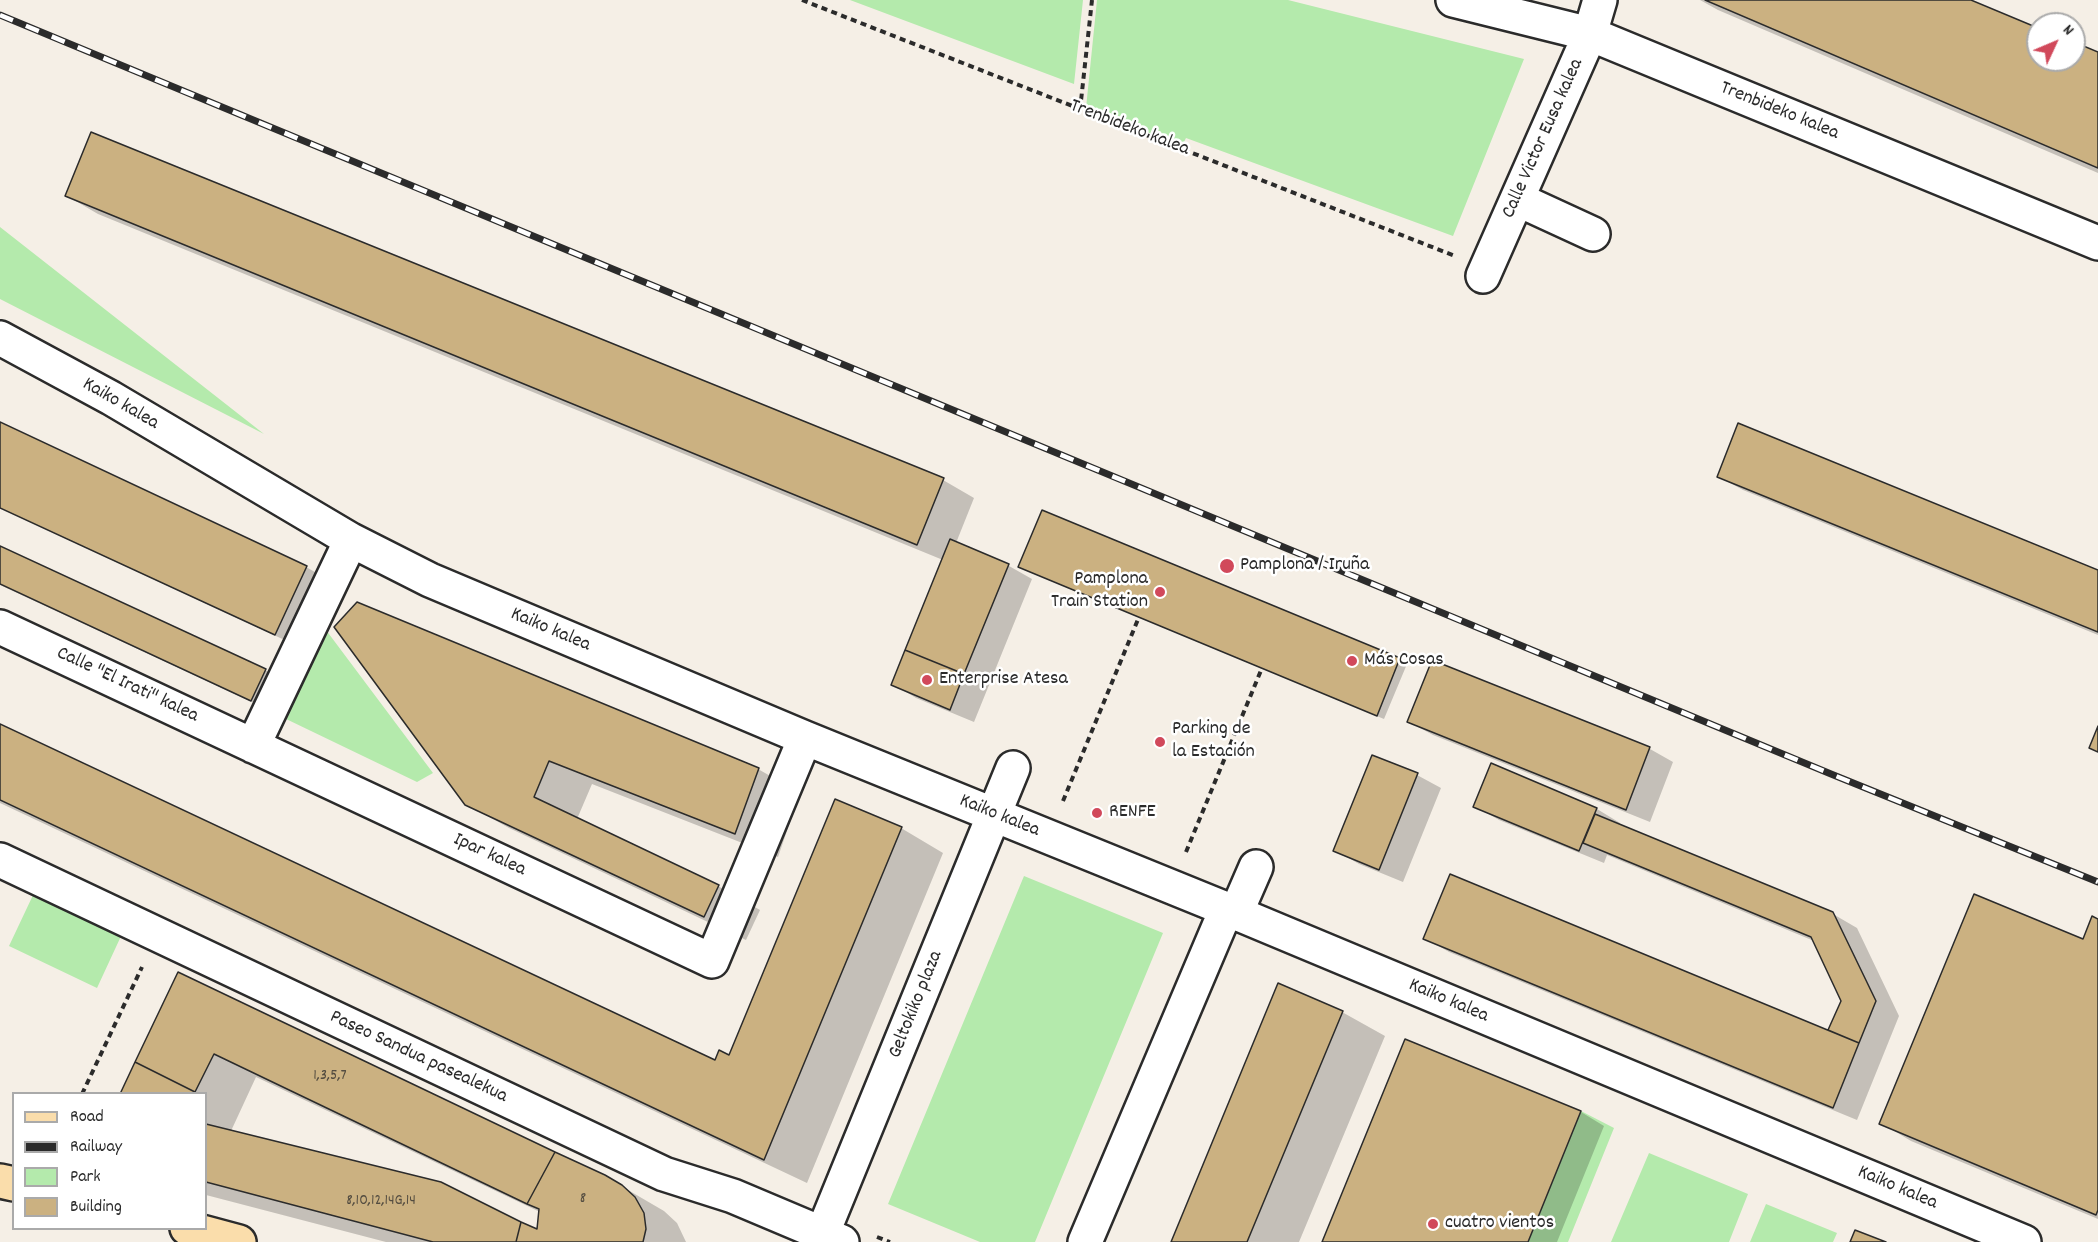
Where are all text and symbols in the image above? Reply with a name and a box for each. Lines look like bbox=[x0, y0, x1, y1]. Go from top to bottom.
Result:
north arrow bbox=[2026, 12, 2086, 72]
text: N bbox=[2057, 20, 2079, 41]
street label: Calle Victor Eusa kalea bbox=[1498, 55, 1590, 223]
street label: Trenbideko kalea bbox=[1716, 77, 1842, 147]
street label: Trenbideko kalea bbox=[1066, 95, 1192, 163]
street label: Kaiko kalea bbox=[77, 373, 163, 437]
place label: Pamplona / Iruña bbox=[1240, 554, 1369, 578]
marker: Pamplona / Iruña bbox=[1218, 557, 1236, 575]
place label: Pamplona Train Station bbox=[1051, 568, 1148, 615]
marker: Pamplona Train Station bbox=[1153, 585, 1167, 599]
street label: Kaiko kalea bbox=[506, 603, 594, 659]
street label: Calle "El Irati" kalea bbox=[52, 643, 202, 729]
place label: Más Cosas bbox=[1364, 649, 1444, 673]
marker: Más Cosas bbox=[1345, 654, 1359, 668]
place label: Enterprise Atesa bbox=[939, 668, 1068, 692]
marker: Enterprise Atesa bbox=[920, 673, 934, 687]
place label: Parking de la Estación bbox=[1172, 718, 1255, 765]
marker: Parking de la Estación bbox=[1153, 735, 1167, 749]
street label: Kaiko kalea bbox=[955, 790, 1043, 844]
place label: RENFE bbox=[1109, 801, 1156, 825]
marker: RENFE bbox=[1090, 806, 1104, 820]
street label: Ipar kalea bbox=[449, 829, 529, 883]
street label: Geltokiko plaza bbox=[885, 948, 949, 1062]
street label: Kaiko kalea bbox=[1404, 974, 1492, 1030]
street label: Paseo Sandua pasealekua bbox=[325, 1006, 511, 1110]
house number: 1,3,5,7 bbox=[313, 1067, 347, 1087]
legend bbox=[12, 1092, 207, 1230]
text: Road bbox=[70, 1105, 104, 1130]
text: Railway bbox=[70, 1135, 122, 1160]
street label: Kaiko kalea bbox=[1853, 1161, 1941, 1217]
text: Park bbox=[70, 1165, 101, 1190]
house number: 8 bbox=[580, 1190, 586, 1210]
house number: 8,10,12,14G,14 bbox=[346, 1192, 416, 1212]
text: Building bbox=[70, 1195, 122, 1220]
place label: cuatro vientos bbox=[1445, 1212, 1554, 1236]
marker: cuatro vientos bbox=[1426, 1217, 1440, 1231]

